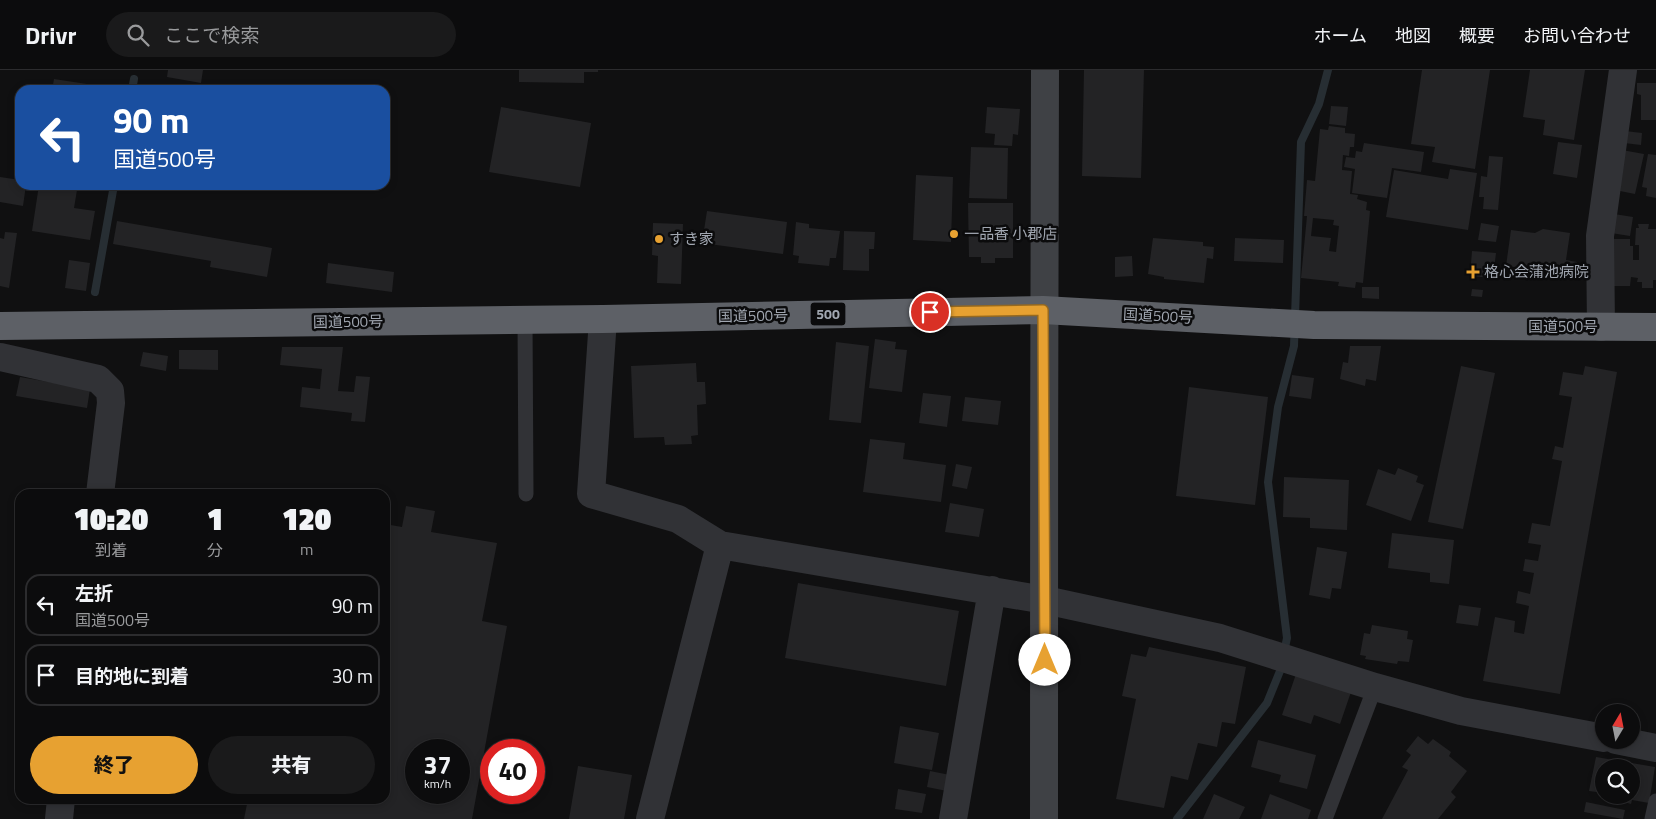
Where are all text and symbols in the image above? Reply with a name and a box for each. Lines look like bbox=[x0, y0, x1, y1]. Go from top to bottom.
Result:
search box bbox=[106, 12, 456, 57]
text: Drivr bbox=[25, 17, 76, 53]
text: ここで検索 bbox=[164, 20, 259, 49]
icon: search bbox=[124, 21, 152, 49]
text: ホーム bbox=[1314, 22, 1367, 49]
text: 地図 bbox=[1395, 22, 1431, 49]
text: 概要 bbox=[1459, 22, 1495, 49]
text: お問い合わせ bbox=[1523, 22, 1631, 49]
text: 90 m bbox=[113, 93, 189, 147]
icon: left bbox=[30, 105, 95, 170]
text: 国道500号 bbox=[113, 142, 216, 176]
place label: 一品香 小郡店 bbox=[964, 222, 1057, 245]
place label: すき家 bbox=[669, 227, 714, 250]
marker: 一品香 小郡店 bbox=[948, 228, 960, 240]
marker: すき家 bbox=[653, 233, 665, 245]
place label: 格心会蒲池病院 bbox=[1484, 260, 1589, 283]
marker: 格心会蒲池病院 bbox=[1466, 265, 1480, 279]
pin bbox=[909, 291, 951, 333]
icon: arrive bbox=[916, 298, 944, 326]
road number: 500 bbox=[810, 302, 846, 325]
street label: 国道500号 bbox=[1122, 302, 1194, 329]
street label: 国道500号 bbox=[718, 303, 788, 328]
street label: 国道500号 bbox=[313, 309, 383, 334]
street label: 国道500号 bbox=[1528, 315, 1598, 338]
text: 10:20 bbox=[74, 496, 148, 542]
text: 1 bbox=[207, 496, 223, 542]
text: 120 bbox=[282, 496, 331, 542]
text: m bbox=[300, 537, 313, 561]
text: 到着 bbox=[95, 538, 127, 562]
text: 分 bbox=[207, 538, 223, 562]
text: 左折 bbox=[75, 578, 113, 607]
icon: left bbox=[32, 591, 60, 619]
text: 90 m bbox=[332, 591, 373, 620]
text: 国道500号 bbox=[75, 608, 150, 632]
position arrow bbox=[1018, 633, 1070, 685]
icon: arrive bbox=[32, 661, 60, 689]
text: 目的地に到着 bbox=[75, 661, 189, 690]
text: 30 m bbox=[332, 661, 373, 690]
north arrow bbox=[1595, 704, 1640, 749]
map controls bbox=[1595, 704, 1640, 804]
button: 終了 bbox=[30, 736, 198, 794]
button: 共有 bbox=[208, 736, 375, 794]
speed limit sign: 40 bbox=[480, 739, 545, 804]
text: 37 bbox=[423, 746, 452, 784]
button: search bbox=[1595, 759, 1640, 804]
text: km/h bbox=[424, 774, 451, 793]

